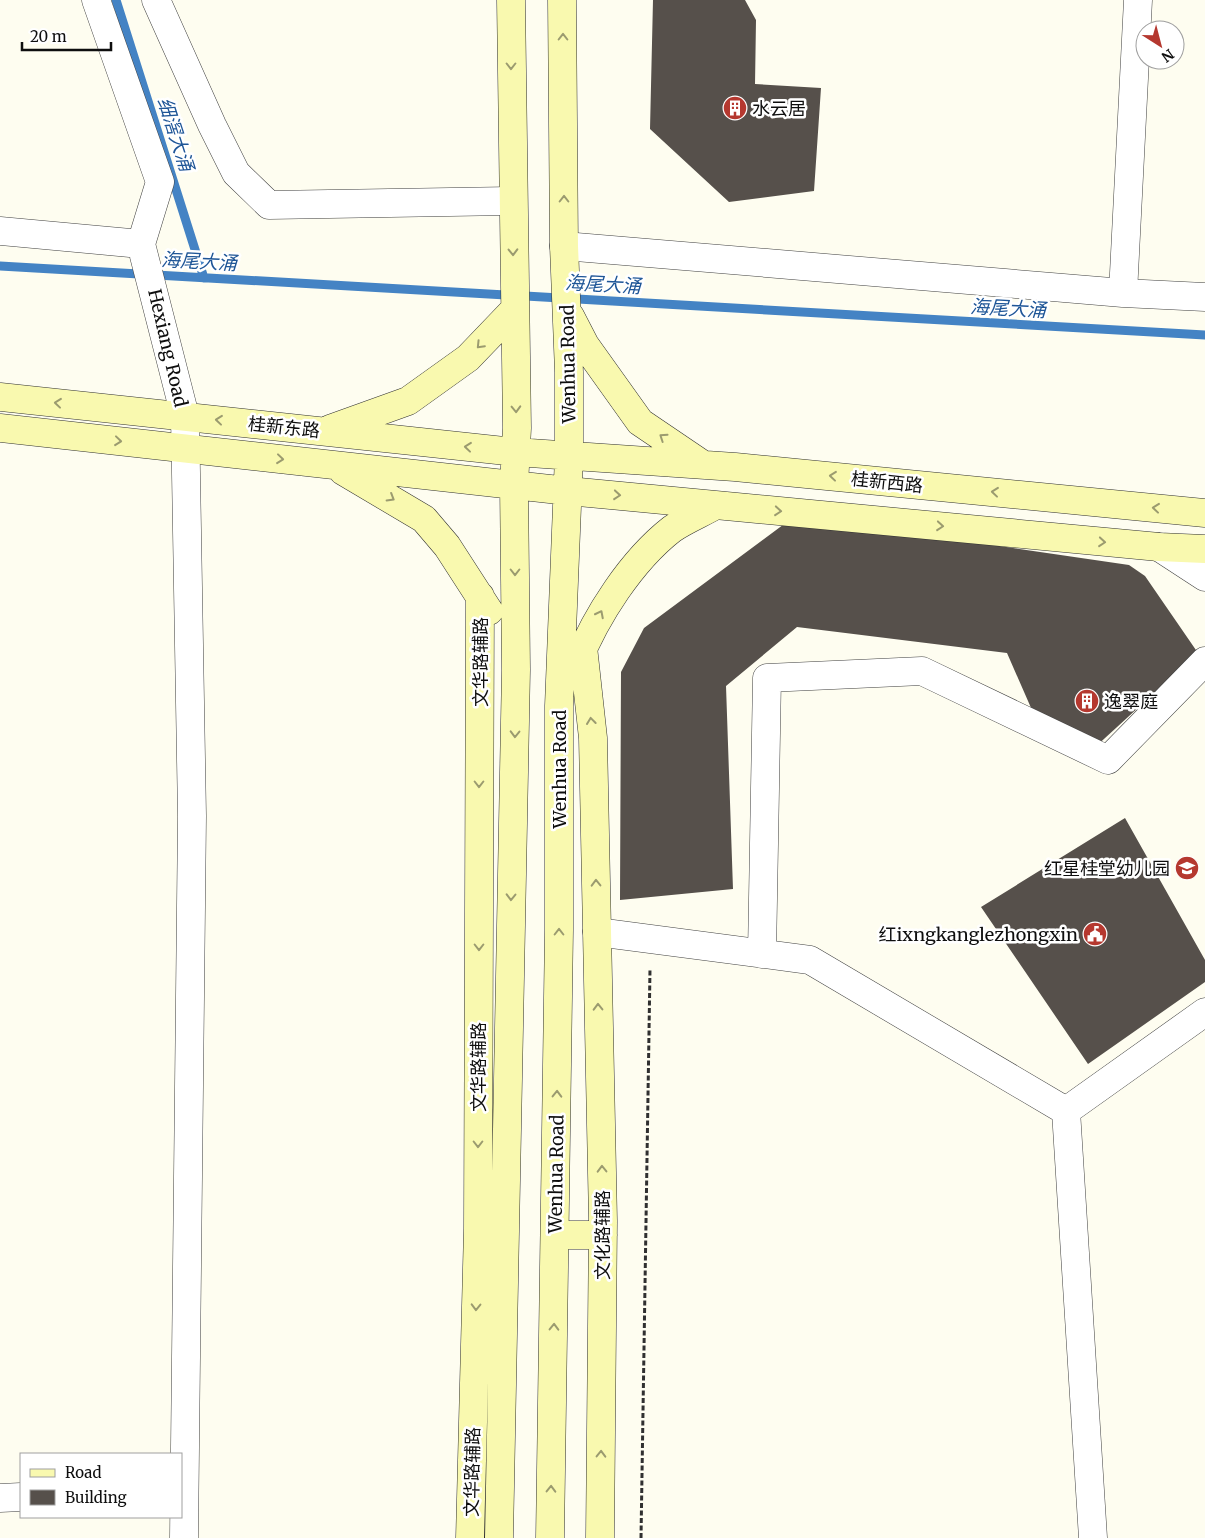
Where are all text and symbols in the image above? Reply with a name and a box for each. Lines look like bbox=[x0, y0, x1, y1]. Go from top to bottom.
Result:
scale bar bbox=[22, 20, 111, 52]
north arrow bbox=[1135, 20, 1185, 70]
text: 20 m bbox=[30, 27, 67, 46]
one-way arrow bbox=[557, 33, 568, 41]
text: N bbox=[1158, 45, 1177, 66]
one-way arrow bbox=[506, 62, 516, 70]
water label: 细滘大涌 bbox=[153, 94, 200, 176]
building icon: 水云居 bbox=[722, 95, 748, 121]
place label: 水云居 bbox=[752, 97, 806, 120]
one-way arrow bbox=[559, 195, 569, 203]
water label: 海尾大涌 bbox=[160, 247, 240, 275]
one-way arrow bbox=[508, 248, 518, 256]
water label: 海尾大涌 bbox=[564, 270, 644, 298]
street label: Hexiang Road bbox=[143, 287, 193, 409]
water label: 海尾大涌 bbox=[969, 294, 1049, 322]
street label: Wenhua Road bbox=[555, 304, 581, 425]
one-way arrow bbox=[477, 339, 486, 348]
one-way arrow bbox=[54, 398, 62, 409]
one-way arrow bbox=[511, 406, 522, 414]
street label: 桂新东路 bbox=[247, 412, 321, 442]
one-way arrow bbox=[215, 415, 223, 426]
one-way arrow bbox=[659, 434, 668, 444]
one-way arrow bbox=[114, 435, 122, 446]
one-way arrow bbox=[464, 442, 472, 453]
one-way arrow bbox=[276, 453, 284, 464]
street label: 桂新西路 bbox=[850, 467, 924, 497]
one-way arrow bbox=[829, 471, 837, 482]
one-way arrow bbox=[990, 487, 998, 498]
one-way arrow bbox=[613, 489, 621, 500]
one-way arrow bbox=[385, 492, 394, 502]
one-way arrow bbox=[1152, 503, 1160, 514]
one-way arrow bbox=[775, 505, 783, 516]
one-way arrow bbox=[936, 520, 944, 531]
one-way arrow bbox=[1098, 536, 1106, 547]
one-way arrow bbox=[510, 568, 520, 576]
one-way arrow bbox=[594, 610, 604, 619]
street label: 文华路辅路 bbox=[469, 617, 492, 707]
building icon: 逸翠庭 bbox=[1074, 688, 1100, 714]
place label: 逸翠庭 bbox=[1104, 690, 1158, 713]
street label: Wenhua Road bbox=[548, 709, 571, 829]
one-way arrow bbox=[586, 717, 597, 725]
one-way arrow bbox=[509, 730, 520, 738]
one-way arrow bbox=[474, 781, 484, 789]
school or university icon: 红星桂堂幼儿园 bbox=[1174, 855, 1200, 881]
place label: 红星桂堂幼儿园 bbox=[1044, 857, 1170, 880]
one-way arrow bbox=[591, 879, 601, 887]
one-way arrow bbox=[506, 893, 517, 901]
public building icon: 红ixngkanglezhongxin bbox=[1082, 921, 1108, 947]
place label: 红ixngkanglezhongxin bbox=[878, 923, 1078, 946]
one-way arrow bbox=[554, 928, 564, 936]
one-way arrow bbox=[474, 944, 484, 951]
one-way arrow bbox=[593, 1003, 603, 1010]
street label: 文华路辅路 bbox=[467, 1022, 490, 1112]
one-way arrow bbox=[552, 1090, 562, 1098]
street label: Wenhua Road bbox=[543, 1114, 569, 1235]
one-way arrow bbox=[473, 1141, 483, 1149]
one-way arrow bbox=[597, 1165, 607, 1173]
street label: 文化路辅路 bbox=[591, 1190, 614, 1280]
one-way arrow bbox=[471, 1304, 481, 1311]
one-way arrow bbox=[548, 1323, 559, 1331]
street label: 文华路辅路 bbox=[460, 1427, 484, 1517]
one-way arrow bbox=[596, 1450, 606, 1458]
legend bbox=[20, 1453, 182, 1518]
text: Road bbox=[65, 1463, 101, 1482]
one-way arrow bbox=[546, 1485, 556, 1493]
text: Building bbox=[65, 1488, 127, 1507]

